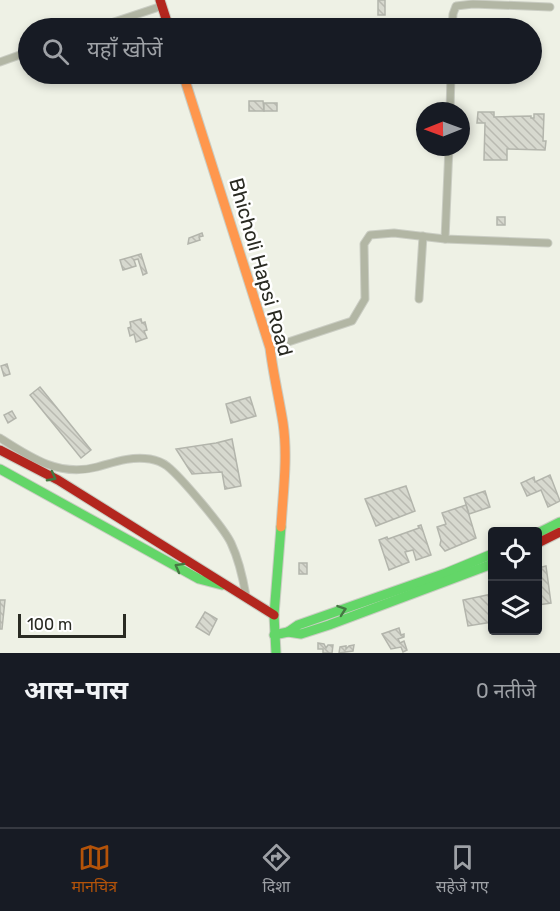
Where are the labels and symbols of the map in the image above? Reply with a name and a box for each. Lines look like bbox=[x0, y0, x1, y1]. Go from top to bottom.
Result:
north arrow bbox=[416, 102, 470, 156]
street label: Bhicholi Hapsi Road bbox=[224, 175, 298, 359]
one-way arrow bbox=[45, 470, 56, 481]
one-way arrow bbox=[174, 563, 185, 574]
one-way arrow bbox=[336, 604, 347, 617]
scale bar bbox=[18, 611, 126, 638]

